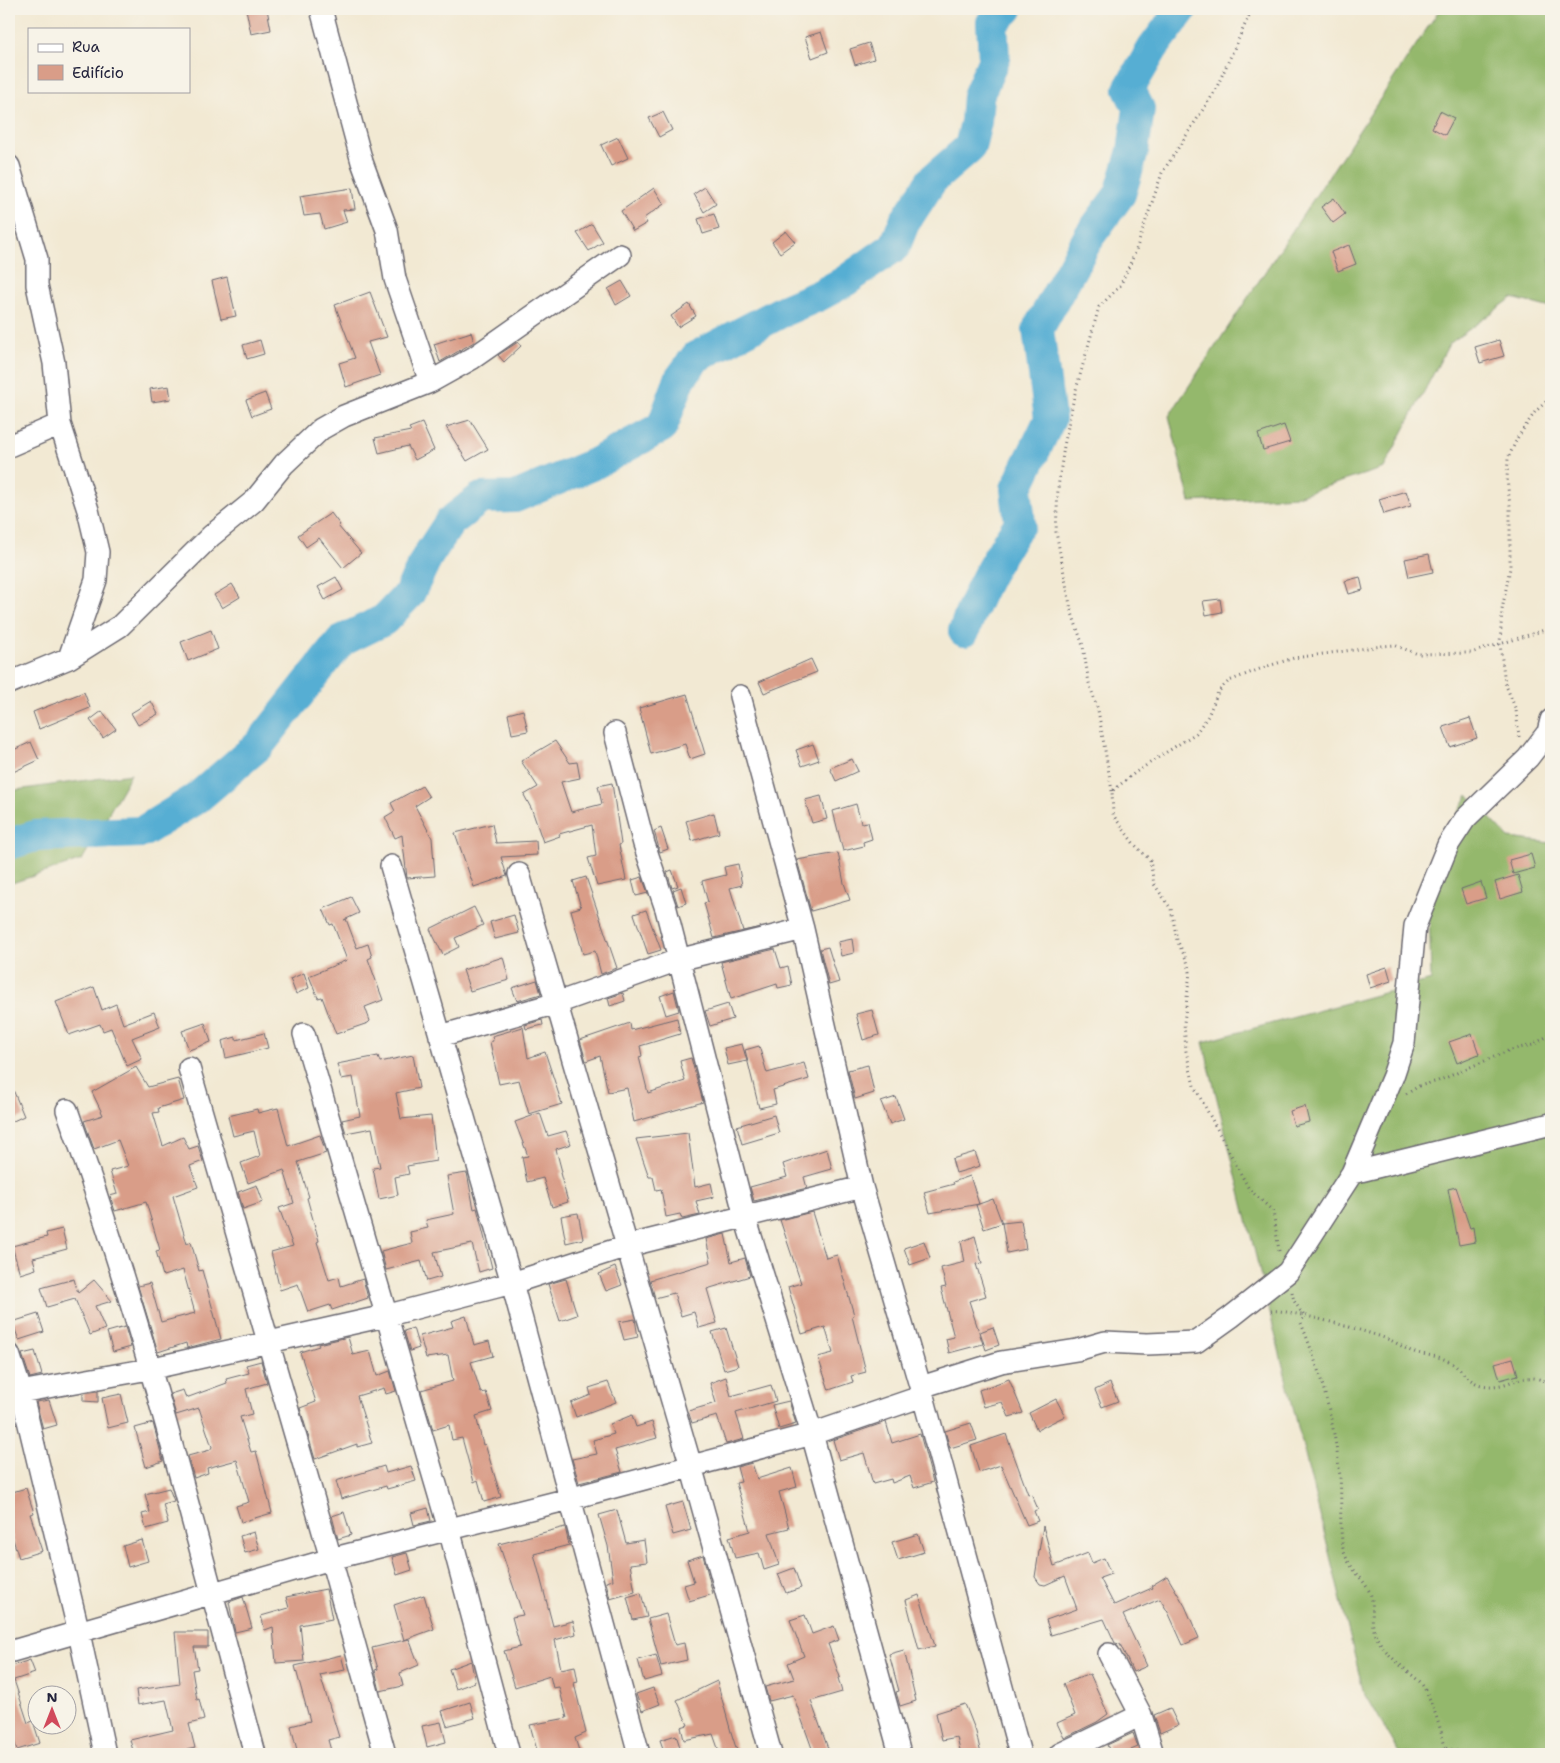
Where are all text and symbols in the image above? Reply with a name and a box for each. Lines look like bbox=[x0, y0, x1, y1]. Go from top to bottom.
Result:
legend bbox=[28, 28, 190, 92]
text: Rua bbox=[72, 37, 101, 57]
text: Edifício bbox=[72, 63, 124, 83]
north arrow bbox=[28, 1686, 78, 1736]
text: N bbox=[46, 1688, 58, 1706]

